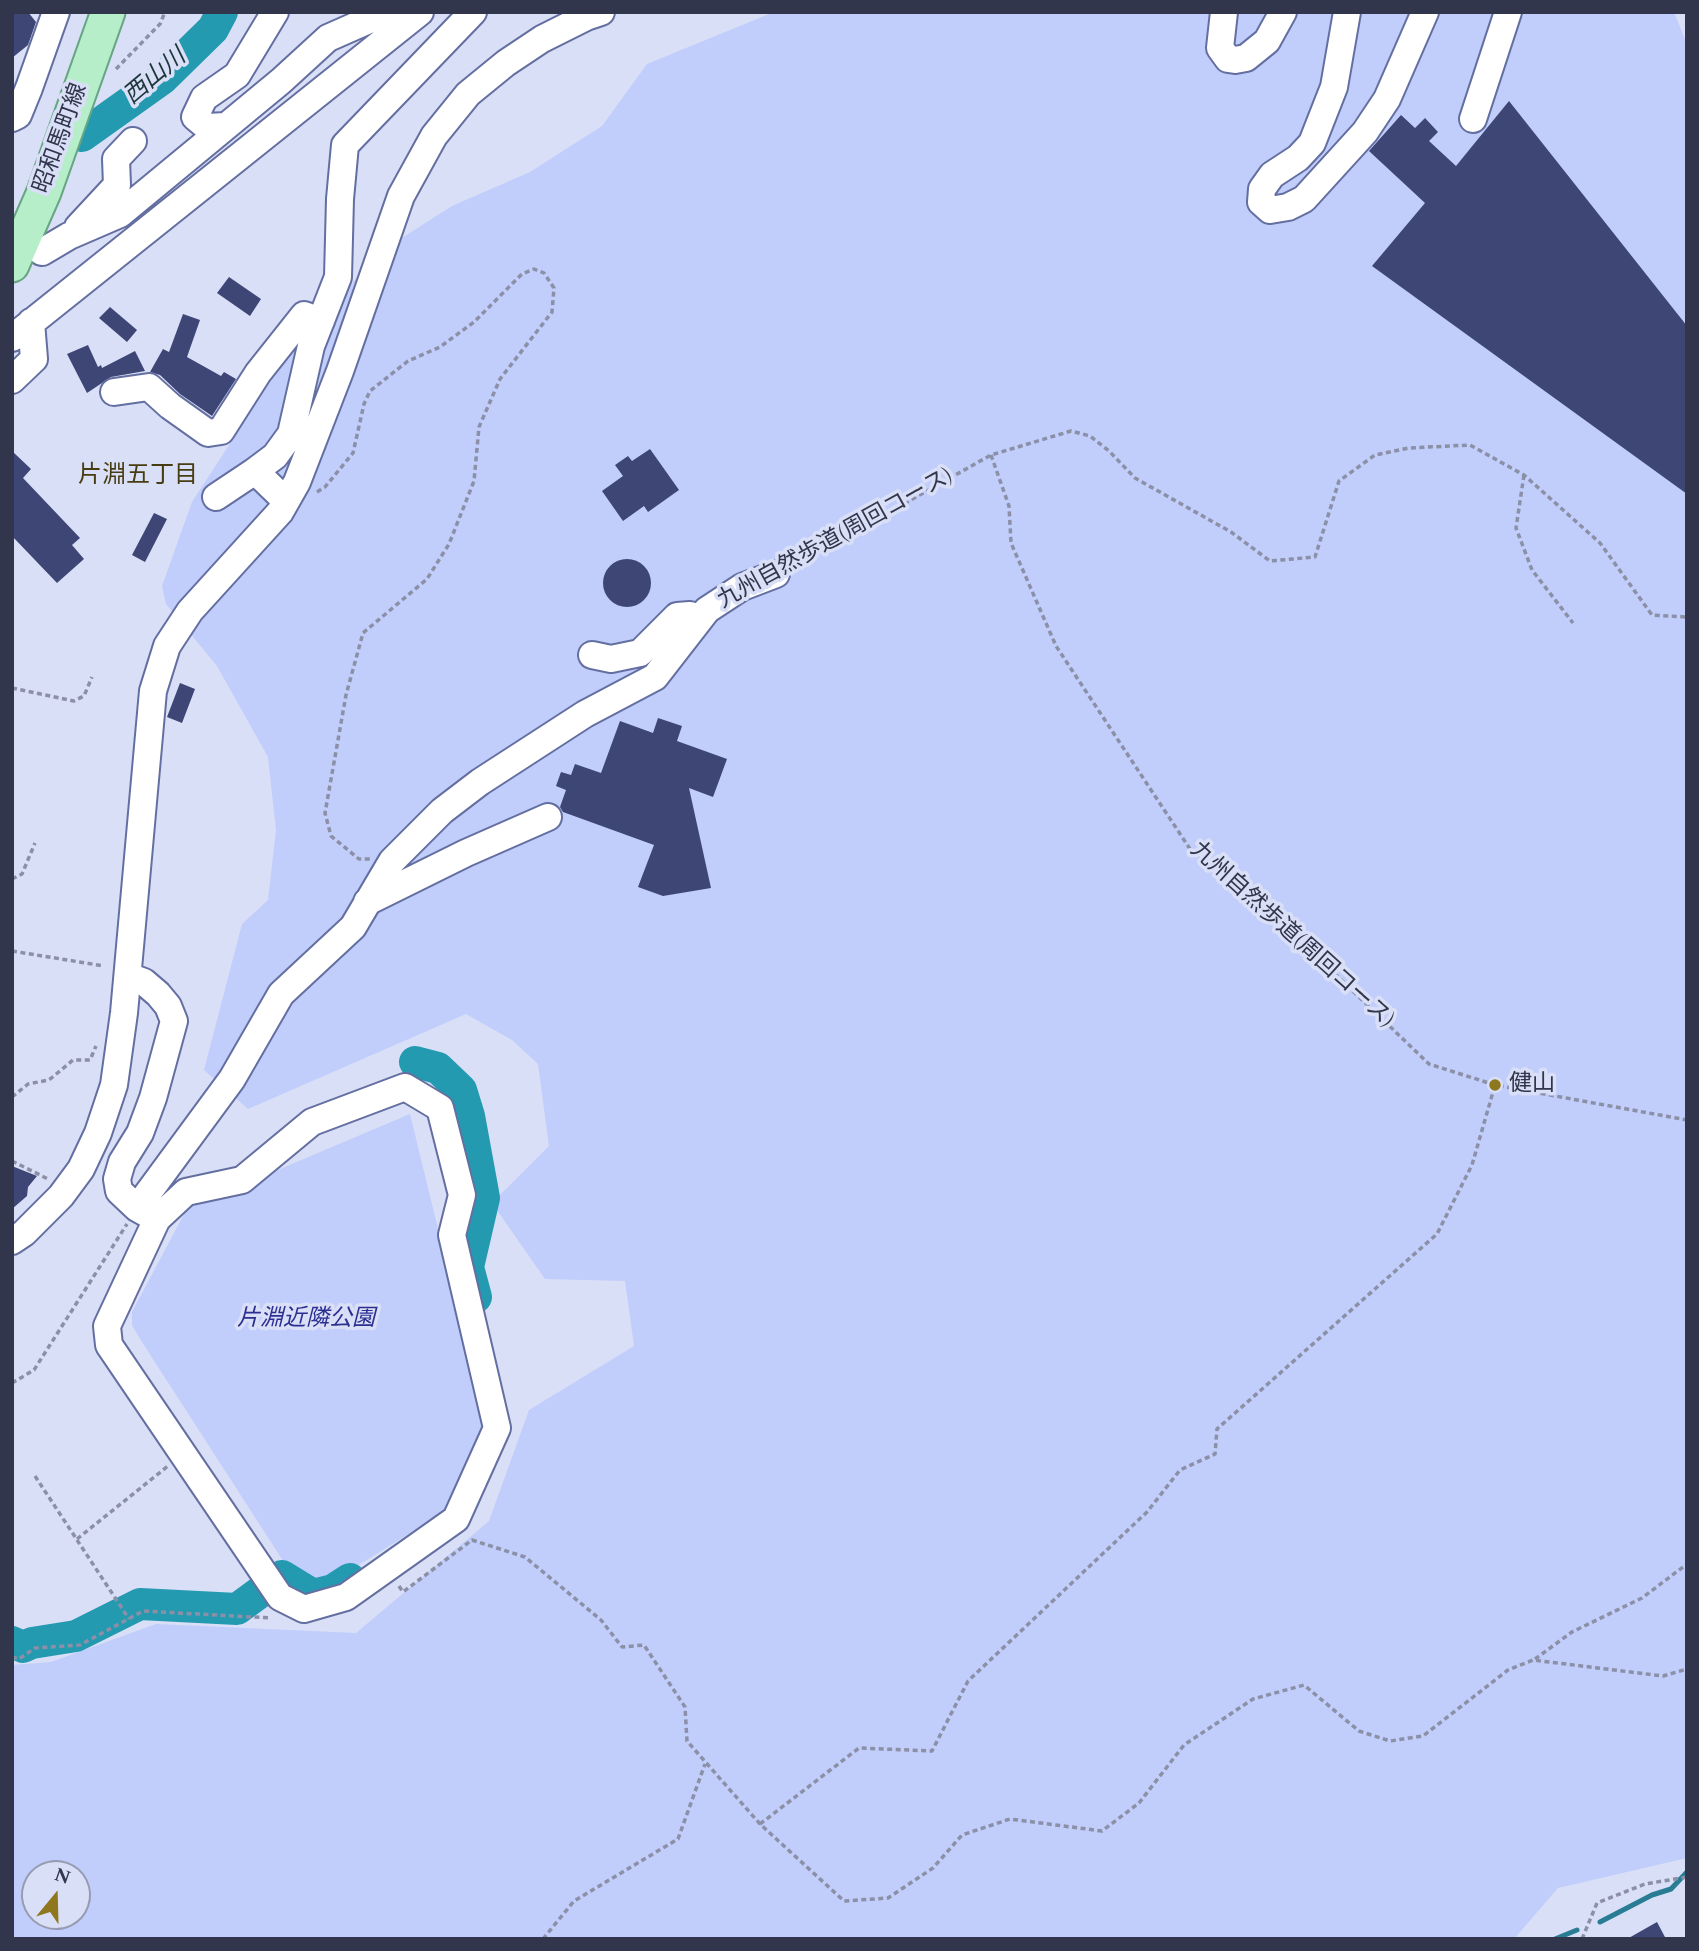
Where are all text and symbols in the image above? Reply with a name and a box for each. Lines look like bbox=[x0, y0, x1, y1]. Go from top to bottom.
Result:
water label: 西山川 bbox=[119, 44, 193, 112]
street label: 昭和馬町線 bbox=[29, 80, 95, 198]
district label: 片淵五丁目 bbox=[78, 463, 198, 491]
street label: 九州自然歩道(周回コース) bbox=[714, 464, 958, 616]
street label: 九州自然歩道(周回コース) bbox=[1183, 837, 1399, 1035]
place label: 健山 bbox=[1509, 1071, 1555, 1099]
marker: 健山 bbox=[1487, 1077, 1503, 1093]
park label: 片淵近隣公園 bbox=[237, 1306, 375, 1334]
north arrow bbox=[21, 1860, 91, 1930]
text: N bbox=[50, 1860, 74, 1893]

